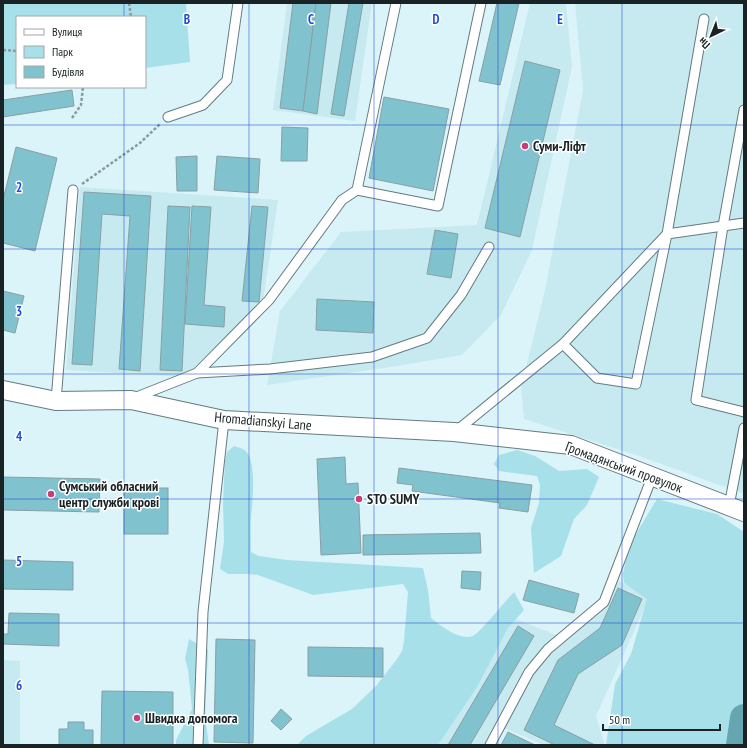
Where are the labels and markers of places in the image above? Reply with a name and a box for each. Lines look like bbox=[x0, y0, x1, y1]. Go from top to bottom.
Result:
place label: Суми-Ліфт bbox=[533, 137, 586, 155]
marker: Суми-Ліфт bbox=[520, 141, 530, 151]
place label: Сумський обласний центр служби крові bbox=[59, 477, 159, 511]
marker: Сумський обласний центр служби крові bbox=[46, 489, 56, 499]
place label: STO SUMY bbox=[367, 490, 419, 508]
marker: STO SUMY bbox=[354, 494, 364, 504]
place label: Швидка допомога bbox=[145, 709, 238, 727]
marker: Швидка допомога bbox=[132, 713, 142, 723]

